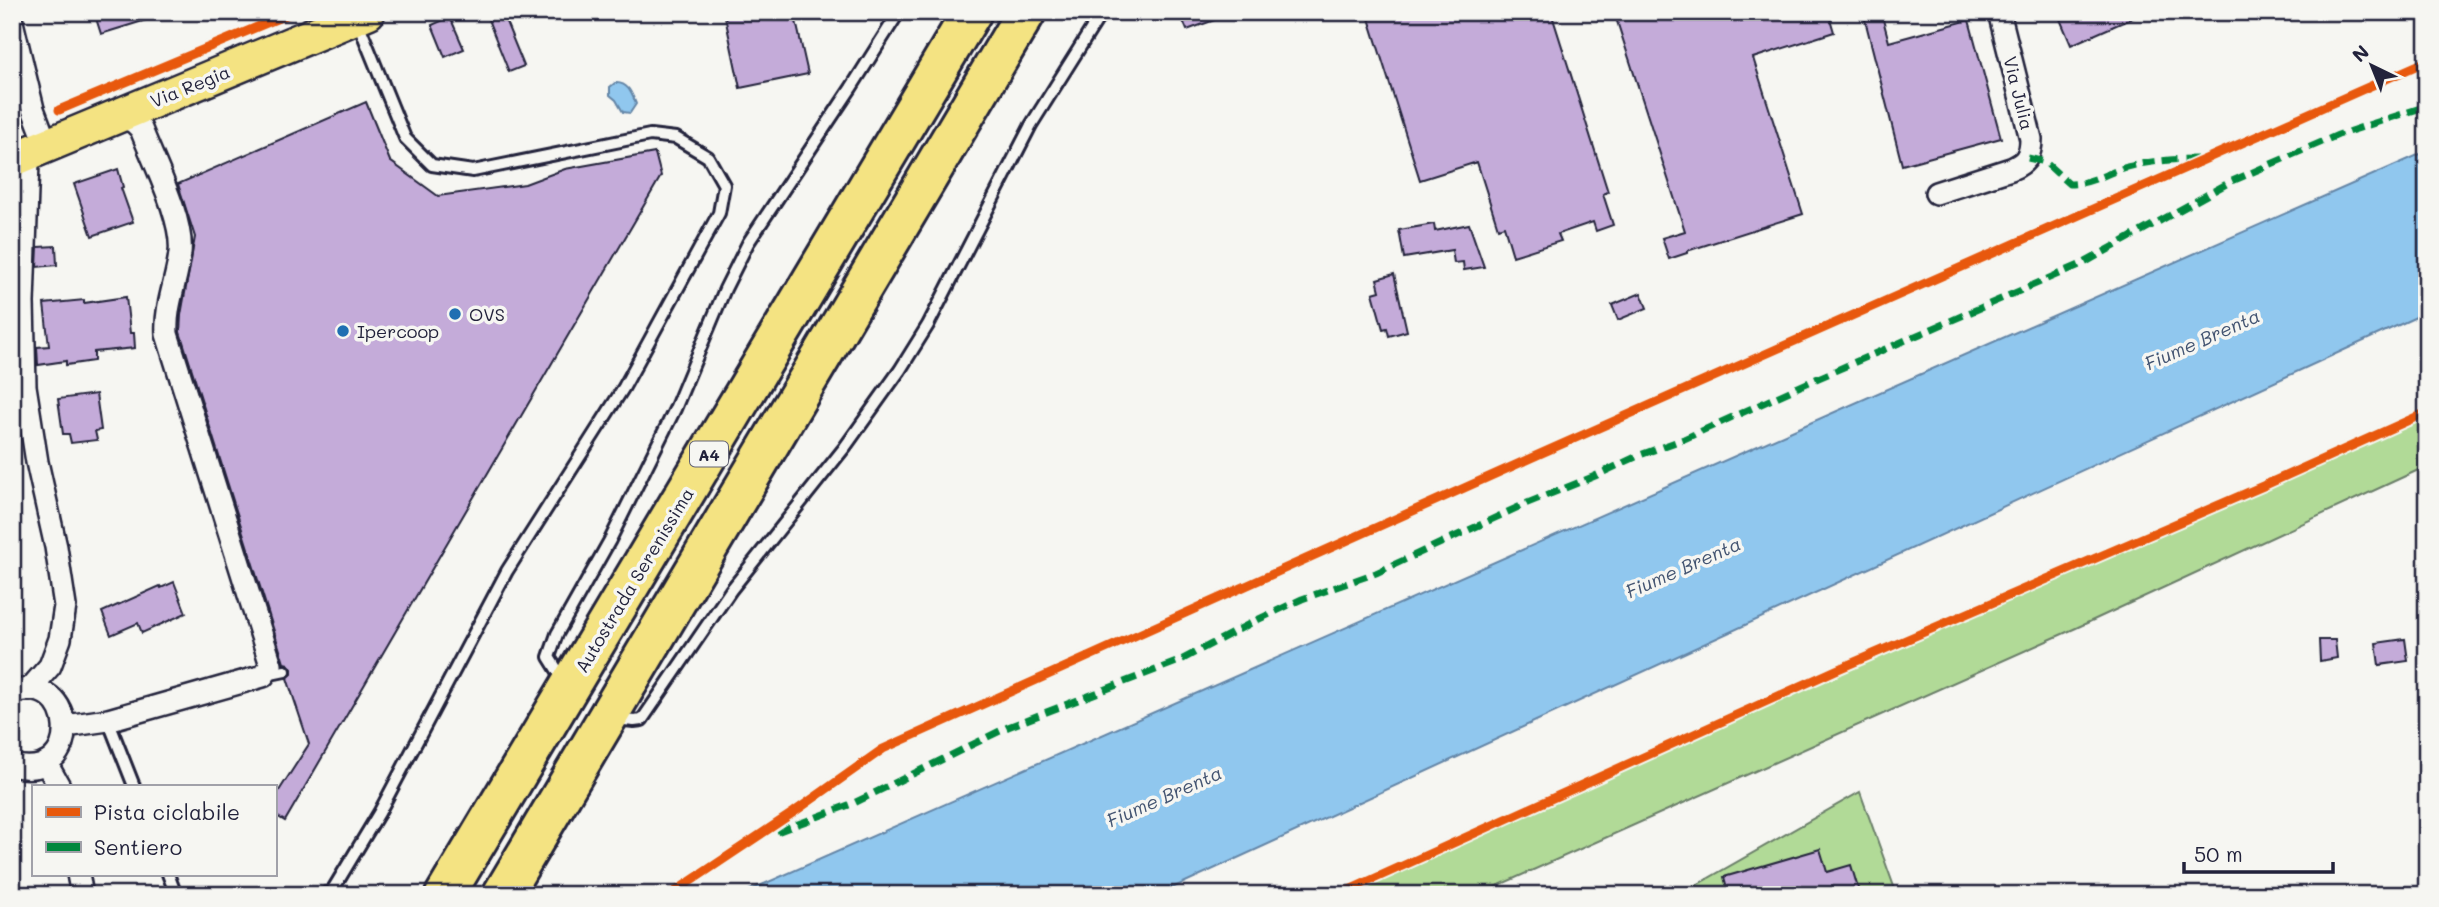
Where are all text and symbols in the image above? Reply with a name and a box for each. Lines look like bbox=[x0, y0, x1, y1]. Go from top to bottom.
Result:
north arrow bbox=[2338, 32, 2408, 102]
text: N bbox=[2346, 39, 2374, 67]
street label: Via Julia bbox=[1998, 54, 2040, 132]
street label: Via Regia bbox=[147, 59, 233, 113]
place label: OVS bbox=[469, 302, 505, 326]
water label: Fiume Brenta bbox=[2140, 302, 2264, 376]
marker: OVS bbox=[447, 306, 463, 322]
place label: Ipercoop bbox=[357, 319, 439, 343]
marker: Ipercoop bbox=[335, 323, 351, 339]
road number: A4 bbox=[690, 442, 728, 467]
street label: Autostrada Serenissima bbox=[569, 483, 699, 677]
water label: Fiume Brenta bbox=[1621, 530, 1745, 604]
water label: Fiume Brenta bbox=[1102, 759, 1226, 833]
legend bbox=[32, 785, 276, 876]
text: Pista ciclabile bbox=[94, 798, 240, 825]
scale bar bbox=[2184, 830, 2332, 874]
text: Sentiero bbox=[94, 833, 182, 860]
text: 50 m bbox=[2194, 840, 2243, 867]

